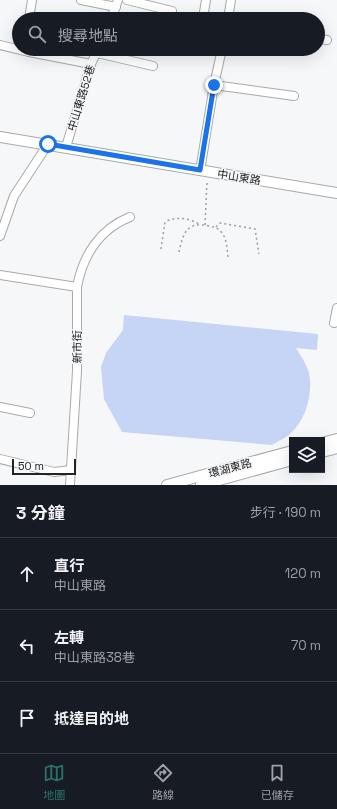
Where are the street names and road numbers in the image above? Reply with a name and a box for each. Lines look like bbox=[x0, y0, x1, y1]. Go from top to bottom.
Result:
street label: 中山東路52巷 bbox=[64, 63, 98, 133]
street label: 中山東路 bbox=[216, 167, 262, 187]
street label: 新市街 bbox=[70, 331, 84, 364]
street label: 環湖東路 bbox=[207, 456, 253, 480]

